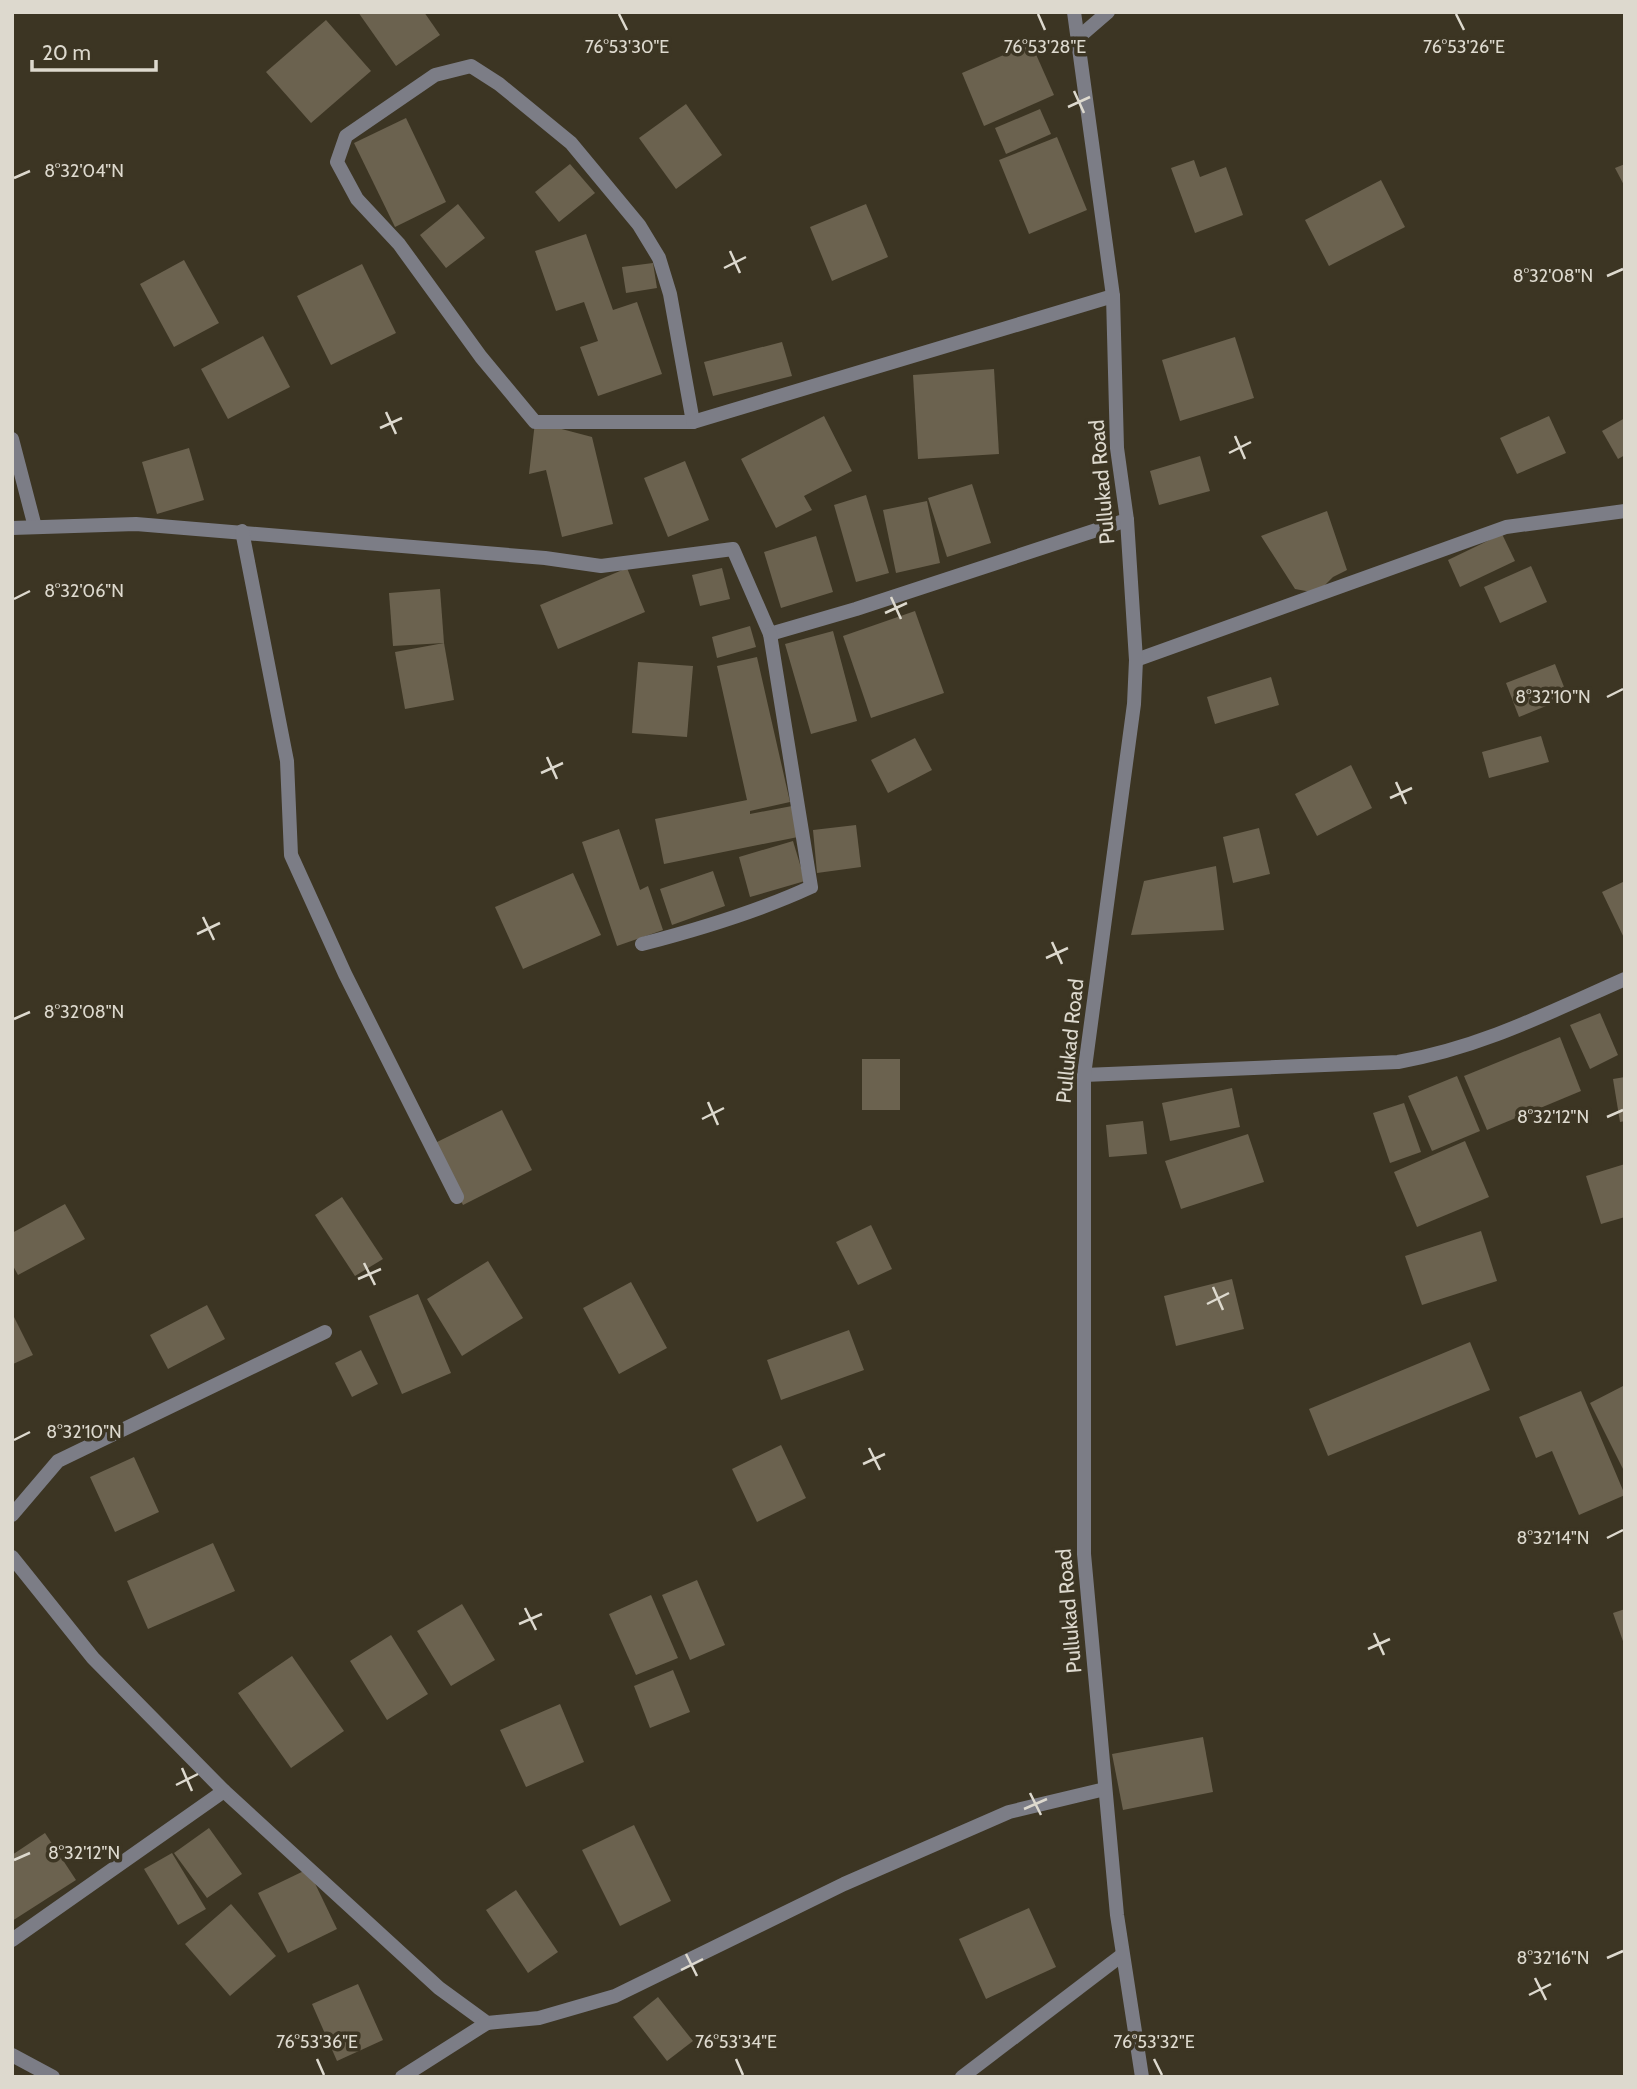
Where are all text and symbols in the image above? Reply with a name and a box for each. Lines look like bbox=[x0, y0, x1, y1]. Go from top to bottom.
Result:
scale bar bbox=[32, 28, 156, 72]
text: 76°53'30"E bbox=[585, 36, 669, 58]
text: 76°53'28"E bbox=[1004, 36, 1086, 58]
text: 76°53'26"E bbox=[1423, 36, 1505, 58]
text: 20 m bbox=[42, 40, 91, 65]
text: 8°32'04"N bbox=[44, 160, 124, 182]
text: 8°32'08"N bbox=[1513, 265, 1593, 287]
street label: Pullukad Road bbox=[1084, 419, 1119, 545]
text: 8°32'06"N bbox=[44, 580, 124, 602]
text: 8°32'10"N bbox=[1515, 686, 1591, 708]
street label: Pullukad Road bbox=[1051, 977, 1088, 1104]
text: 8°32'08"N bbox=[44, 1001, 124, 1023]
text: 8°32'12"N bbox=[1517, 1106, 1589, 1128]
text: 8°32'10"N bbox=[46, 1421, 122, 1443]
text: 8°32'14"N bbox=[1517, 1527, 1589, 1549]
street label: Pullukad Road bbox=[1051, 1548, 1086, 1674]
text: 8°32'12"N bbox=[48, 1842, 120, 1864]
text: 8°32'16"N bbox=[1517, 1947, 1589, 1969]
text: 76°53'36"E bbox=[276, 2031, 358, 2053]
text: 76°53'34"E bbox=[695, 2031, 777, 2053]
text: 76°53'32"E bbox=[1113, 2031, 1195, 2053]

